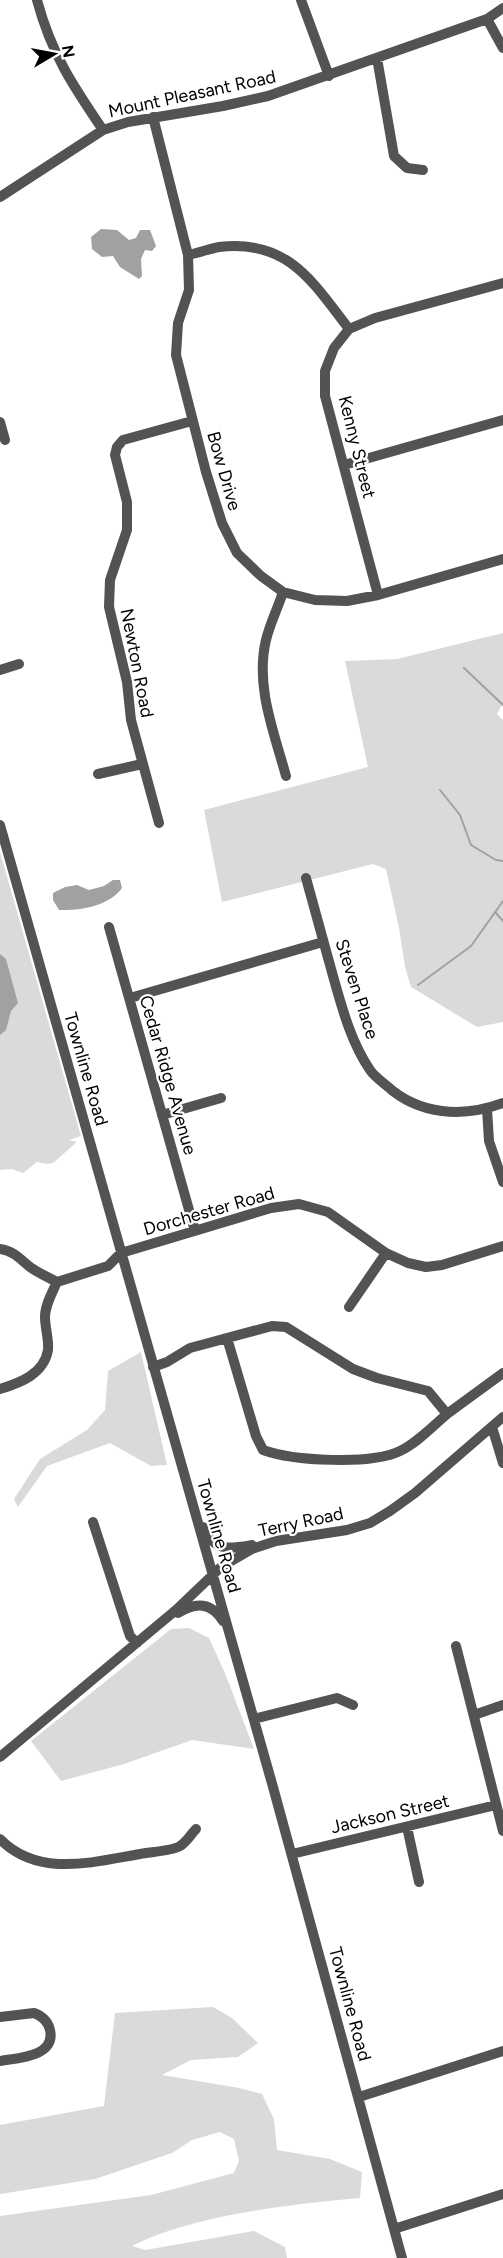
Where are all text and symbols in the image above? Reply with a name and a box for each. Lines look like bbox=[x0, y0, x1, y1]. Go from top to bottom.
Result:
north arrow bbox=[24, 24, 84, 84]
text: N bbox=[58, 44, 79, 59]
street label: Mount Pleasant Road bbox=[106, 65, 278, 123]
street label: Kenny Street bbox=[334, 393, 380, 501]
street label: Bow Drive bbox=[202, 429, 246, 513]
street label: Newton Road bbox=[116, 607, 158, 719]
street label: Steven Place bbox=[330, 936, 384, 1042]
street label: Cedar Ridge Avenue bbox=[135, 993, 201, 1157]
street label: Townline Road bbox=[59, 1010, 113, 1128]
street label: Dorchester Road bbox=[141, 1182, 277, 1240]
street label: Townline Road bbox=[192, 1477, 246, 1595]
street label: Terry Road bbox=[257, 1502, 345, 1542]
street label: Jackson Street bbox=[329, 1790, 451, 1838]
street label: Townline Road bbox=[324, 1945, 376, 2063]

